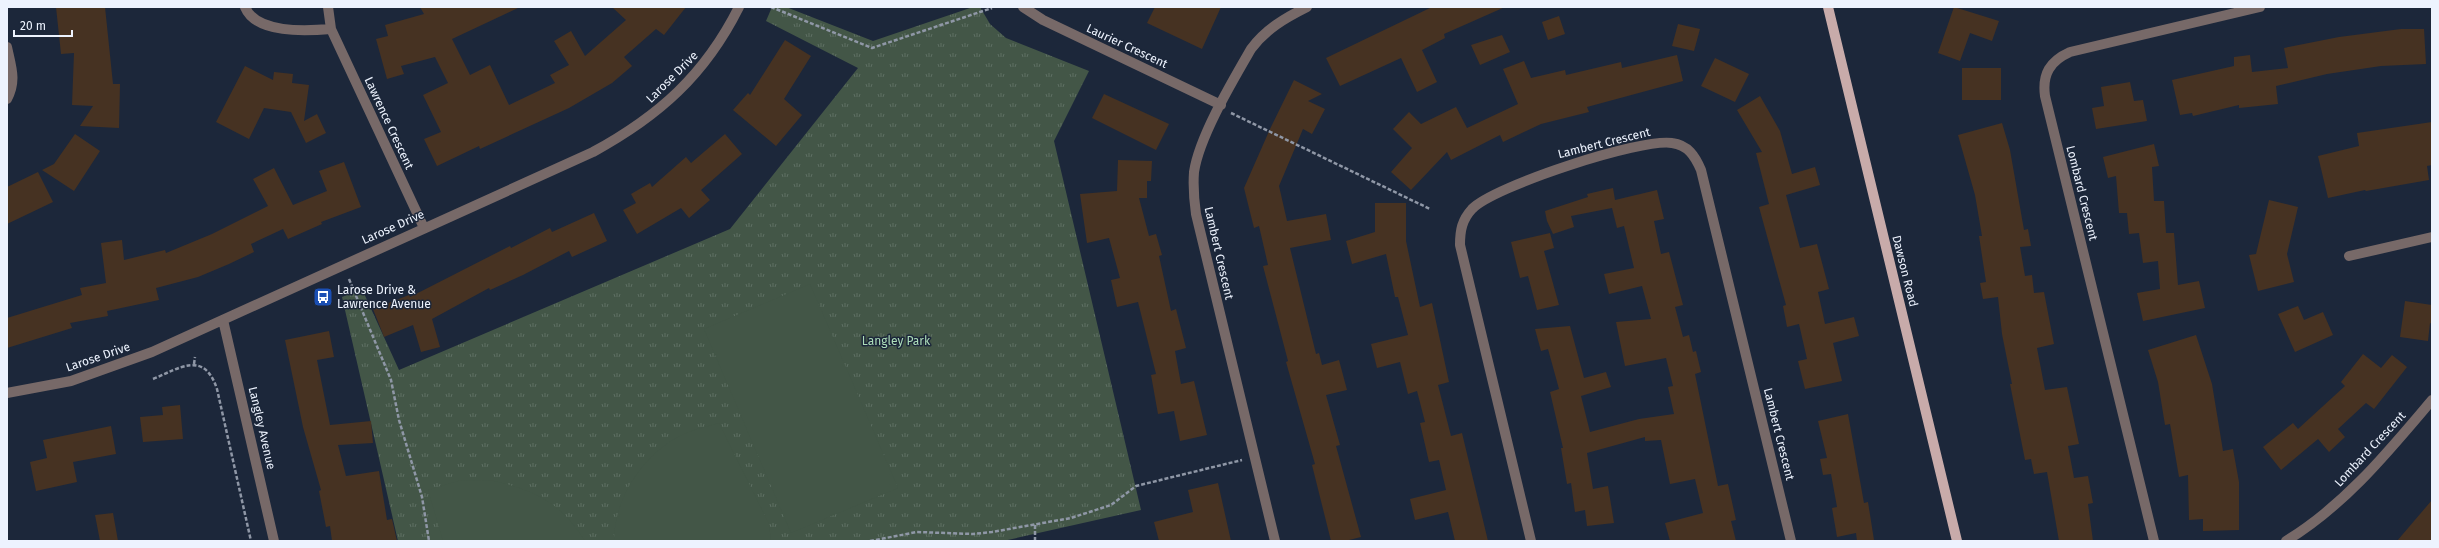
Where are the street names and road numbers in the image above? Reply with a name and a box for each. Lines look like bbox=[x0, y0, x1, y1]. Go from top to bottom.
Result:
street label: Laurier Crescent bbox=[1084, 21, 1170, 71]
street label: Larose Drive bbox=[643, 48, 701, 106]
street label: Lawrence Crescent bbox=[361, 75, 417, 172]
street label: Lambert Crescent bbox=[1556, 125, 1652, 161]
street label: Lombard Crescent bbox=[2063, 144, 2101, 243]
street label: Lambert Crescent bbox=[1202, 205, 1237, 301]
street label: Larose Drive bbox=[359, 207, 427, 247]
street label: Dawson Road bbox=[1889, 234, 1921, 308]
street label: Larose Drive bbox=[64, 339, 132, 375]
street label: Langley Avenue bbox=[246, 385, 278, 471]
street label: Lambert Crescent bbox=[1761, 386, 1797, 482]
street label: Lombard Crescent bbox=[2332, 408, 2409, 489]

